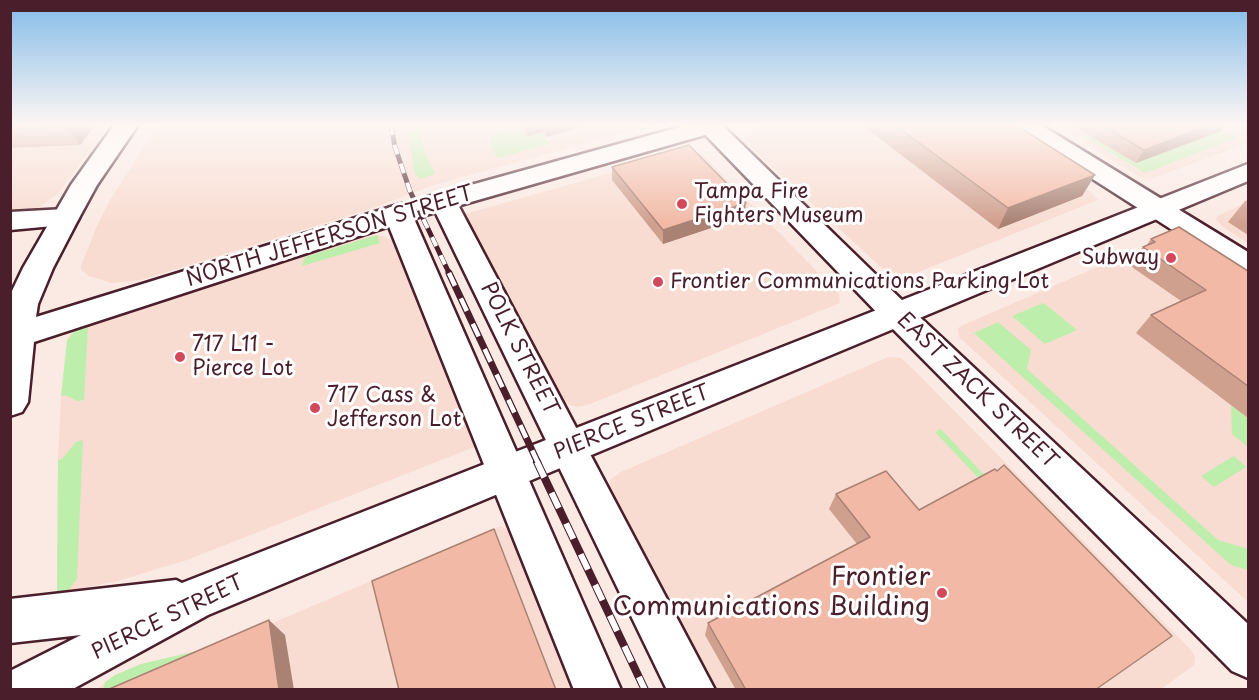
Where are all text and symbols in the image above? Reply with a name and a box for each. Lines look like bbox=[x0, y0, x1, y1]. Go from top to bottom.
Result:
place label: Tampa Fire Fighters Museum bbox=[694, 179, 864, 229]
street label: NORTH JEFFERSON STREET bbox=[183, 181, 477, 293]
marker: Tampa Fire Fighters Museum bbox=[675, 197, 689, 211]
place label: Subway bbox=[1081, 245, 1159, 271]
marker: Subway bbox=[1164, 251, 1178, 265]
place label: Frontier Communications Parking Lot bbox=[670, 269, 1049, 295]
marker: Frontier Communications Parking Lot bbox=[651, 275, 665, 289]
street label: POLK STREET bbox=[475, 278, 563, 420]
street label: EAST ZACK STREET bbox=[891, 308, 1063, 474]
place label: 717 L11 - Pierce Lot bbox=[192, 332, 293, 382]
marker: 717 L11 - Pierce Lot bbox=[173, 350, 187, 364]
street label: PIERCE STREET bbox=[550, 380, 714, 466]
place label: 717 Cass & Jefferson Lot bbox=[327, 383, 461, 433]
marker: 717 Cass & Jefferson Lot bbox=[308, 401, 322, 415]
place label: Frontier Communications Building bbox=[612, 562, 930, 624]
street label: PIERCE STREET bbox=[88, 570, 248, 666]
marker: Frontier Communications Building bbox=[935, 586, 949, 600]

